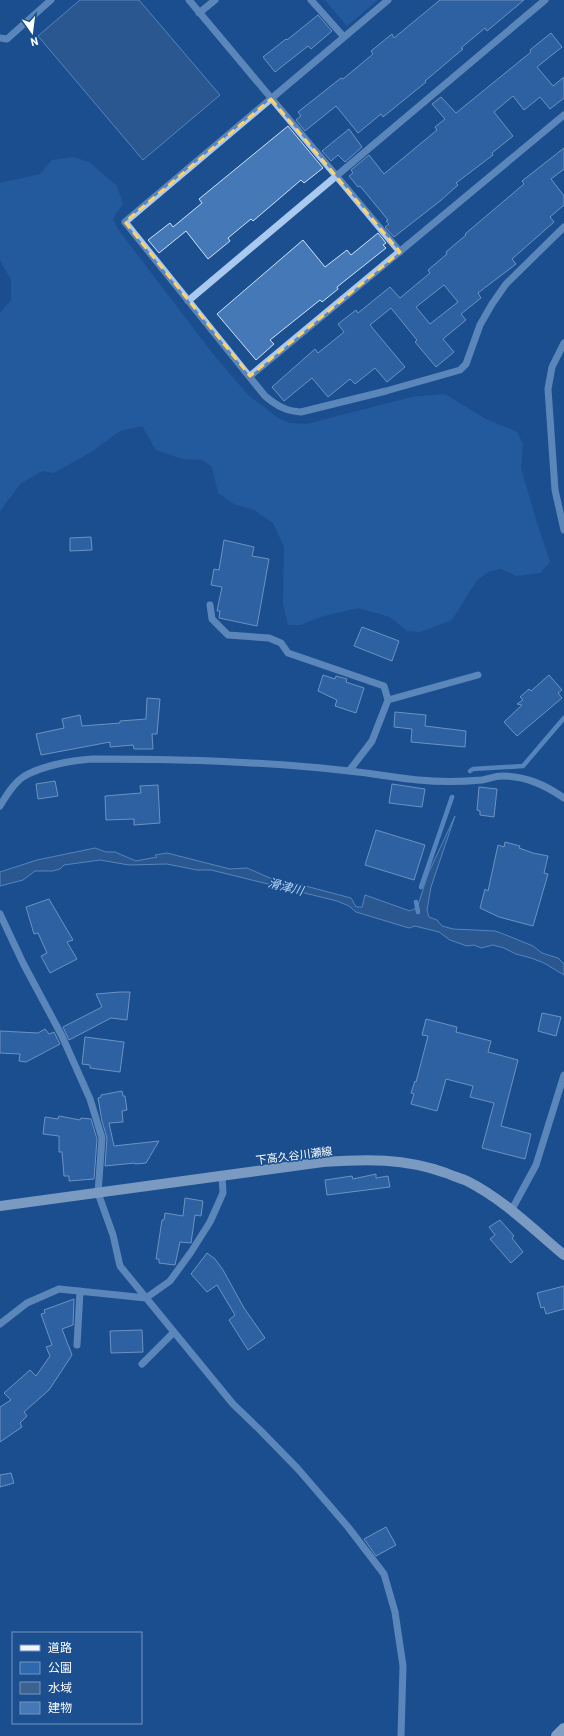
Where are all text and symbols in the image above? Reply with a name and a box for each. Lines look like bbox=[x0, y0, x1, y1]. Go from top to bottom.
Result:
north arrow bbox=[12, 12, 52, 52]
text: N bbox=[29, 35, 40, 49]
water label: 滑津川 bbox=[267, 875, 307, 898]
street label: 下高久谷川瀬線 bbox=[255, 1144, 333, 1166]
legend bbox=[12, 1632, 142, 1724]
text: 道路 bbox=[48, 1640, 72, 1654]
text: 公園 bbox=[48, 1660, 72, 1674]
text: 水域 bbox=[48, 1680, 72, 1694]
text: 建物 bbox=[48, 1700, 72, 1714]

